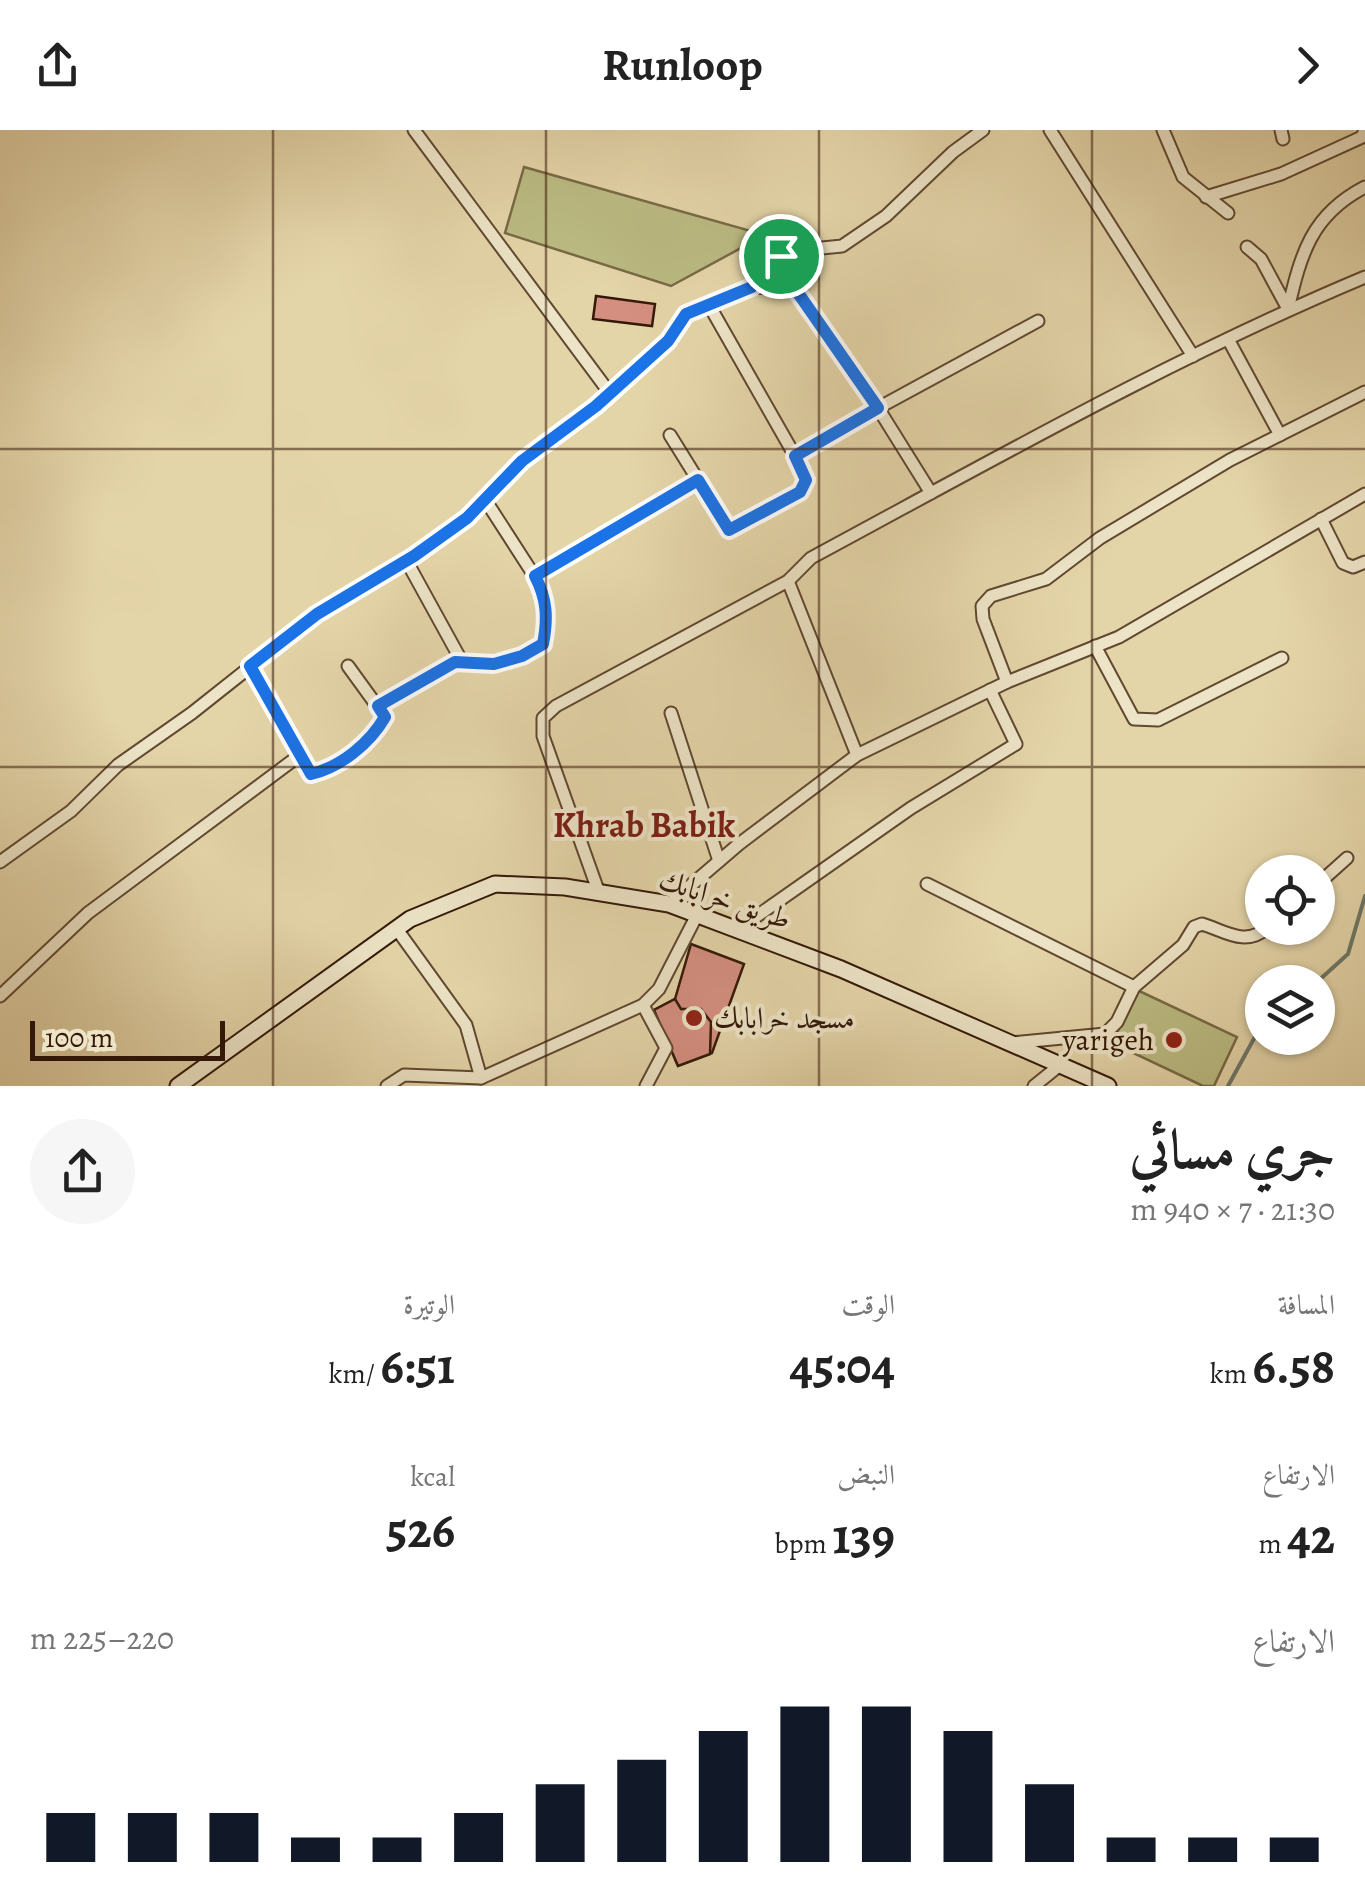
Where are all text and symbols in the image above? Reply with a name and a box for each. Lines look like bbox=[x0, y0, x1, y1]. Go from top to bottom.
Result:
text: Runloop bbox=[602, 34, 763, 96]
icon: share bbox=[30, 38, 85, 93]
icon: forward bbox=[1280, 38, 1335, 93]
pin bbox=[739, 214, 824, 299]
icon: arrive bbox=[754, 229, 809, 284]
district label: Khrab Babik bbox=[553, 801, 735, 849]
map controls bbox=[1245, 855, 1335, 1055]
button: locate bbox=[1245, 855, 1335, 945]
street label: طريق خرابابك bbox=[654, 859, 796, 939]
button: layers bbox=[1245, 965, 1335, 1055]
place label: مسجد خرابابك bbox=[714, 998, 855, 1038]
marker: مسجد خرابابك bbox=[683, 1007, 705, 1029]
scale bar bbox=[30, 1016, 225, 1060]
text: 100 m bbox=[45, 1019, 113, 1057]
place label: yarigeh bbox=[1062, 1020, 1154, 1060]
marker: yarigeh bbox=[1163, 1029, 1185, 1051]
text: جري مسائي bbox=[1130, 1112, 1335, 1187]
button: share bbox=[30, 1119, 135, 1224]
text: 21:30 · 7 × 940 m bbox=[1130, 1187, 1335, 1231]
text: الوتيرة bbox=[403, 1286, 455, 1324]
text: الوقت bbox=[841, 1286, 895, 1324]
text: المسافة bbox=[1278, 1286, 1335, 1324]
text: 6:51 bbox=[381, 1332, 455, 1400]
text: 45:04 bbox=[790, 1332, 895, 1400]
text: 6.58 bbox=[1253, 1332, 1335, 1400]
text: /km bbox=[329, 1355, 381, 1393]
text: km bbox=[1210, 1355, 1253, 1393]
text: النبض bbox=[837, 1456, 895, 1494]
text: الارتفاع bbox=[1262, 1456, 1335, 1494]
text: kcal bbox=[410, 1458, 455, 1496]
text: 526 bbox=[386, 1496, 455, 1564]
text: 139 bbox=[832, 1502, 895, 1570]
text: 42 bbox=[1287, 1502, 1335, 1570]
text: bpm bbox=[775, 1525, 832, 1563]
text: m bbox=[1259, 1525, 1287, 1563]
text: 220–225 m bbox=[30, 1616, 174, 1660]
text: الارتفاع bbox=[1252, 1619, 1335, 1663]

